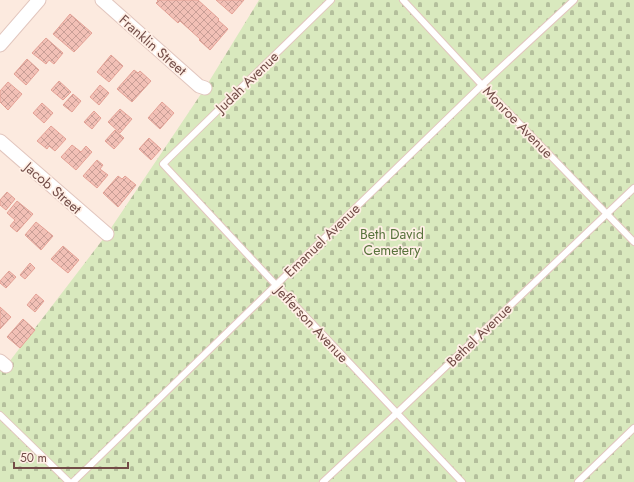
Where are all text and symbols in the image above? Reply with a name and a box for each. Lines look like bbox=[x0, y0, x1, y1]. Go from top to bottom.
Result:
street label: Franklin Street bbox=[115, 10, 192, 80]
street label: Judah Avenue bbox=[210, 47, 283, 119]
street label: Monroe Avenue bbox=[478, 81, 558, 163]
street label: Jacob Street bbox=[19, 156, 86, 219]
street label: Emanuel Avenue bbox=[280, 199, 364, 281]
park label: Beth David Cemetery bbox=[360, 224, 424, 260]
street label: Jefferson Avenue bbox=[270, 279, 353, 367]
street label: Bethel Avenue bbox=[442, 299, 516, 371]
scale bar bbox=[14, 444, 128, 470]
text: 50 m bbox=[20, 449, 47, 467]

